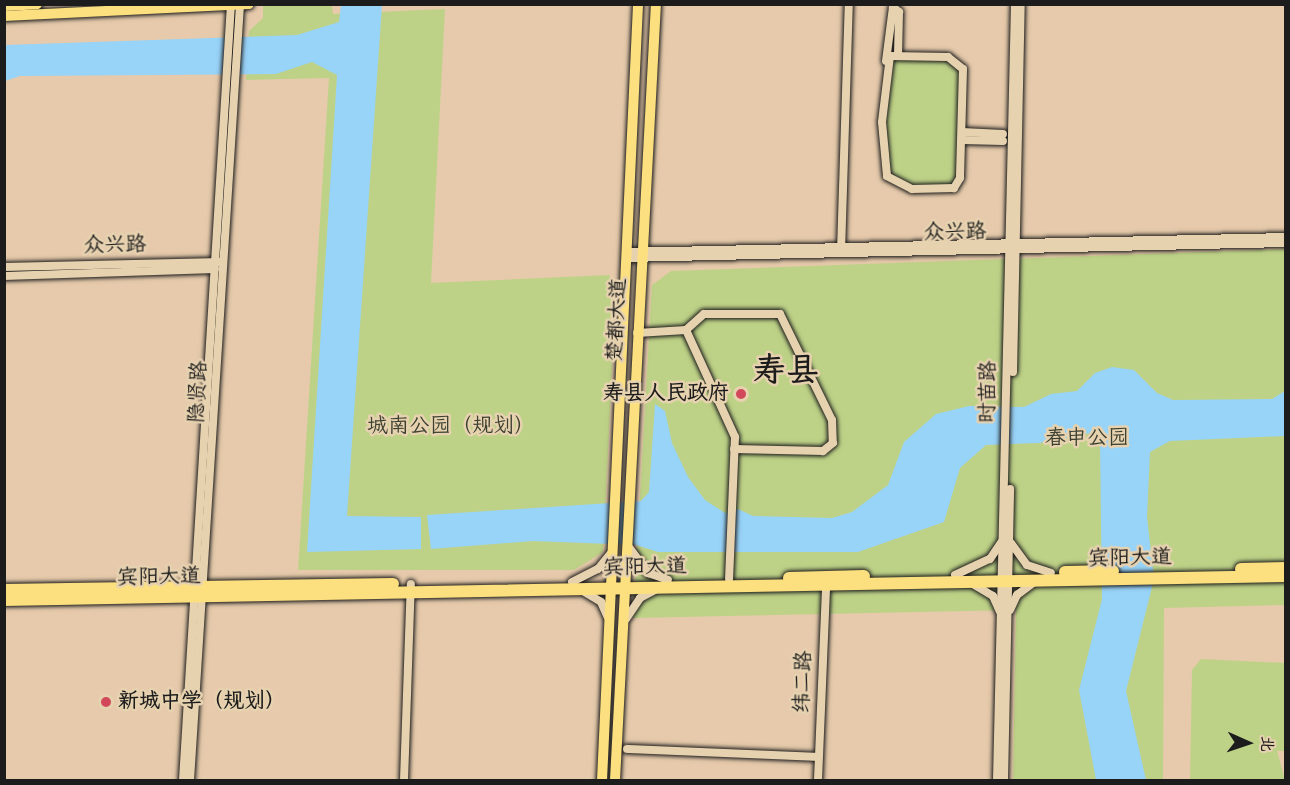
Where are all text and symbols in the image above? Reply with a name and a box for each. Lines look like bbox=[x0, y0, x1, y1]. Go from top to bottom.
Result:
street label: 众兴路 bbox=[923, 220, 987, 246]
street label: 众兴路 bbox=[83, 233, 147, 259]
street label: 楚都大道 bbox=[603, 277, 633, 363]
district label: 寿县 bbox=[753, 352, 819, 392]
street label: 隐贤路 bbox=[185, 360, 213, 424]
street label: 时苗路 bbox=[976, 360, 1002, 424]
place label: 寿县人民政府 bbox=[603, 381, 729, 407]
marker: 寿县人民政府 bbox=[734, 387, 748, 401]
park label: 城南公园（规划） bbox=[367, 414, 535, 440]
park label: 春申公园 bbox=[1045, 426, 1129, 452]
street label: 宾阳大道 bbox=[1088, 546, 1172, 572]
street label: 宾阳大道 bbox=[603, 555, 687, 581]
street label: 宾阳大道 bbox=[117, 565, 201, 591]
street label: 纬二路 bbox=[790, 650, 818, 714]
place label: 新城中学（规划） bbox=[118, 689, 286, 715]
marker: 新城中学（规划） bbox=[99, 695, 113, 709]
north arrow bbox=[1218, 713, 1278, 773]
text: 北 bbox=[1254, 735, 1279, 753]

